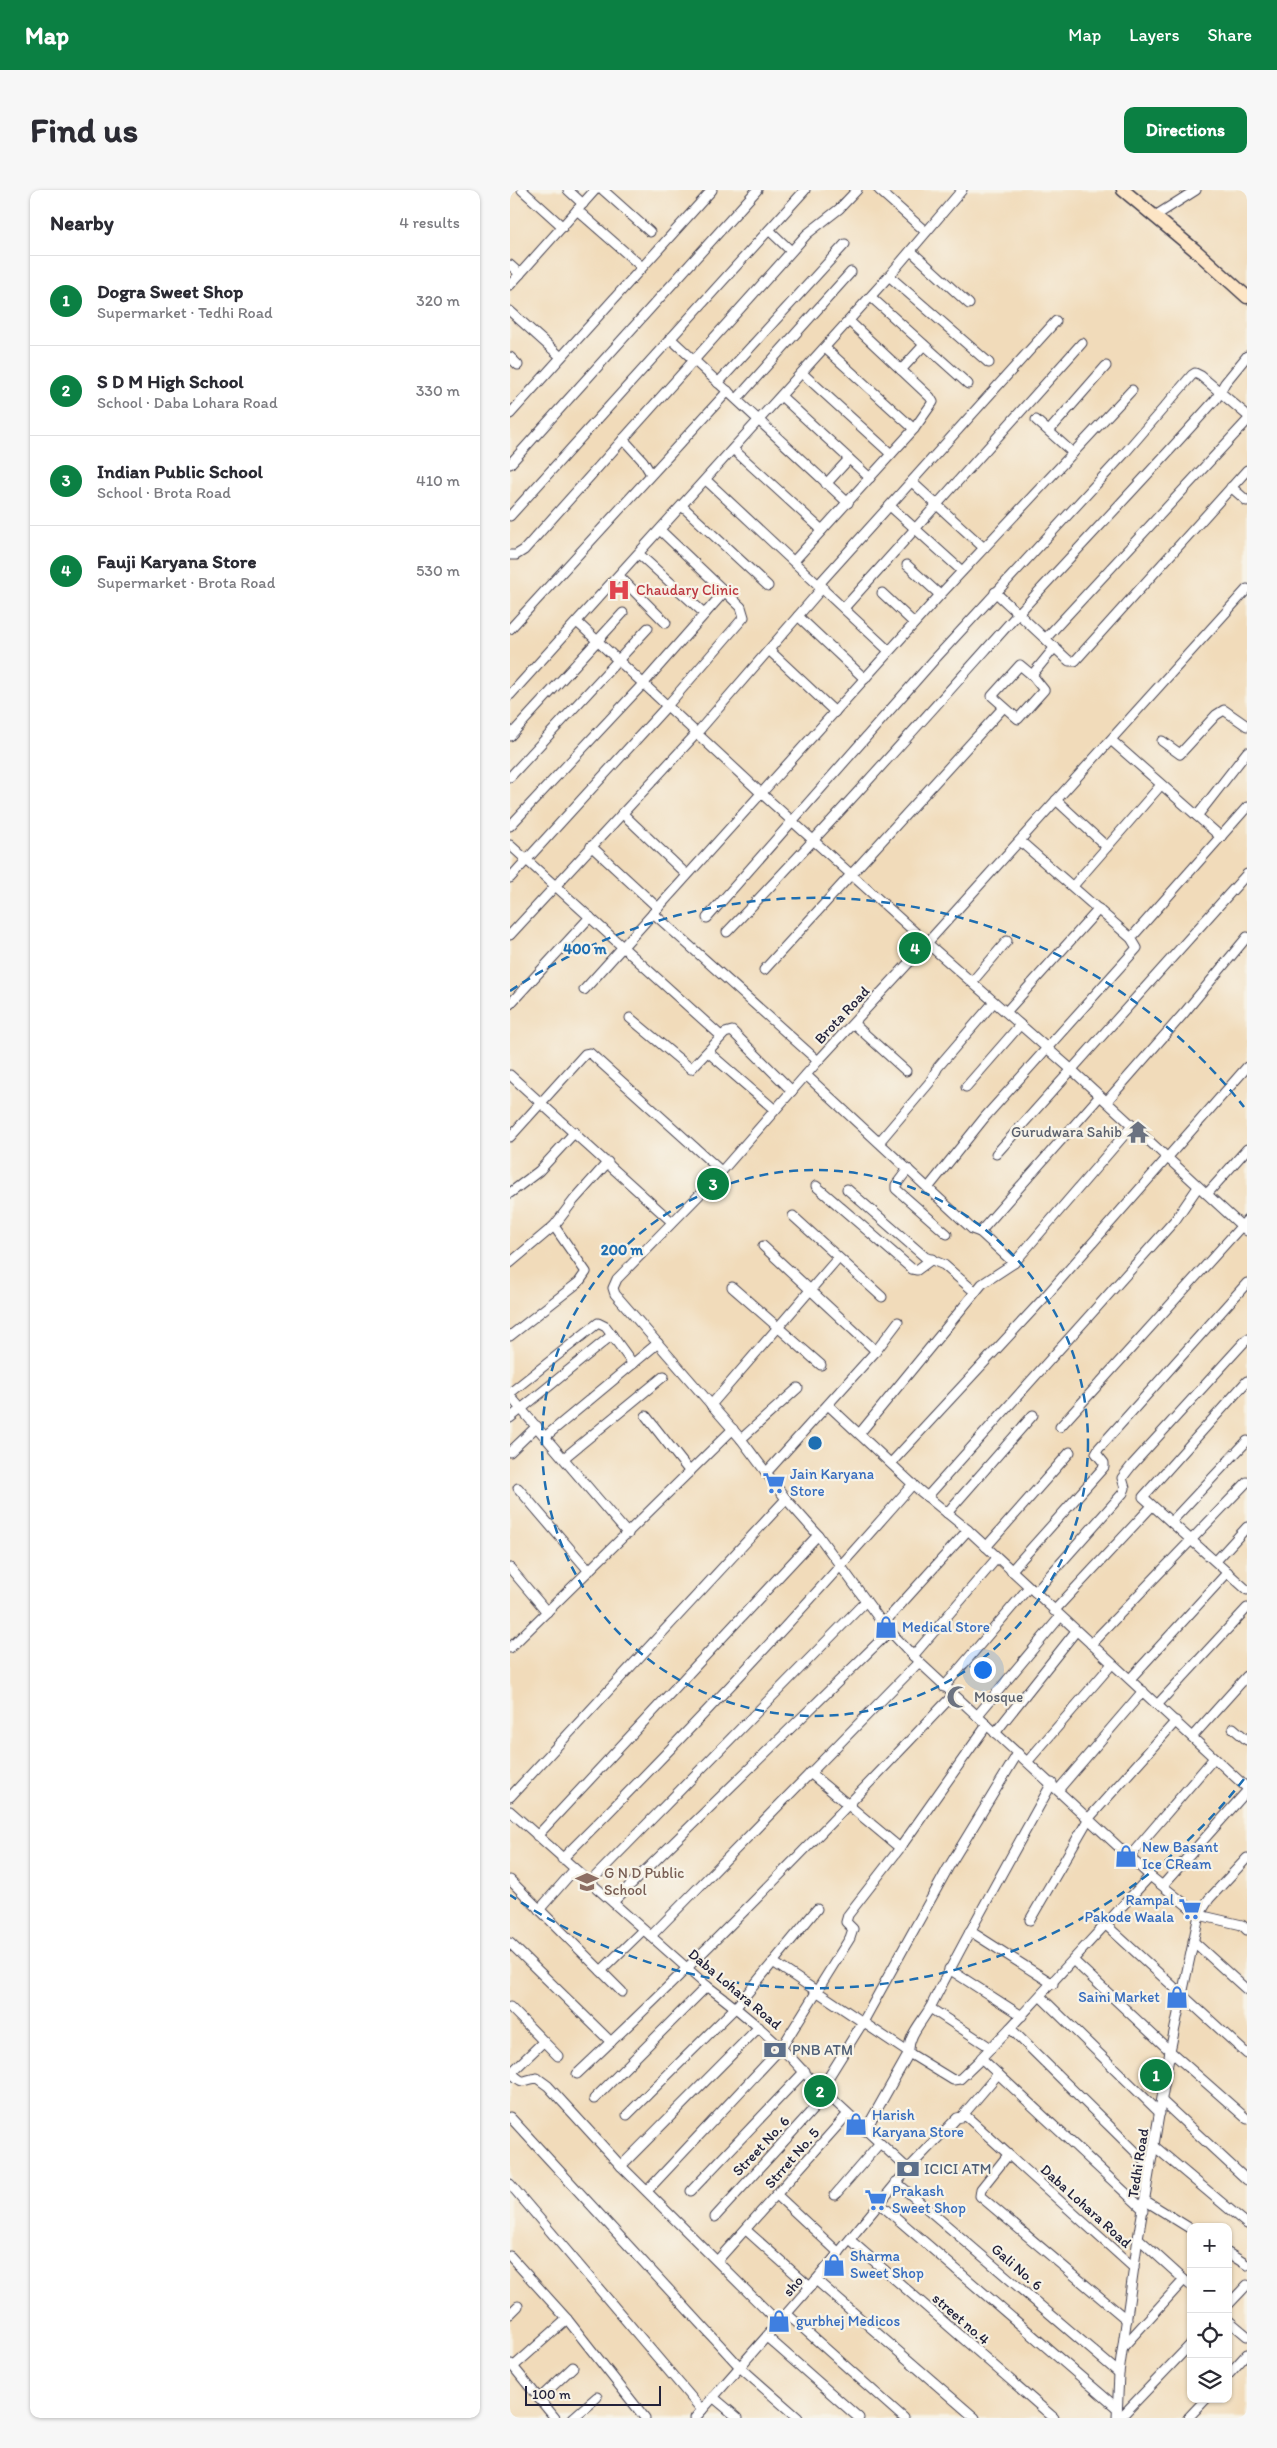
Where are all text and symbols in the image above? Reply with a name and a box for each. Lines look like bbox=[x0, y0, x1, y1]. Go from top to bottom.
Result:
text: Map bbox=[25, 21, 69, 50]
text: Map bbox=[1068, 24, 1101, 46]
text: Layers bbox=[1129, 24, 1179, 46]
text: Share bbox=[1207, 24, 1252, 46]
button: Directions bbox=[1124, 107, 1247, 153]
text: Find us bbox=[30, 109, 138, 151]
text: Nearby bbox=[50, 210, 114, 235]
text: 4 results bbox=[399, 213, 460, 232]
text: Dogra Sweet Shop bbox=[97, 280, 243, 303]
text: 1 bbox=[62, 291, 70, 310]
text: 320 m bbox=[416, 291, 460, 310]
text: Supermarket · Tedhi Road bbox=[97, 303, 273, 322]
text: S D M High School bbox=[97, 370, 244, 393]
text: 2 bbox=[62, 381, 70, 400]
text: 330 m bbox=[416, 381, 460, 400]
text: School · Daba Lohara Road bbox=[97, 393, 278, 412]
text: Indian Public School bbox=[97, 460, 263, 483]
text: 3 bbox=[62, 471, 70, 490]
text: 410 m bbox=[416, 471, 460, 490]
text: School · Brota Road bbox=[97, 483, 231, 502]
text: Fauji Karyana Store bbox=[97, 550, 256, 573]
text: 4 bbox=[61, 561, 71, 580]
text: 530 m bbox=[416, 561, 460, 580]
text: Supermarket · Brota Road bbox=[97, 573, 275, 592]
hospital icon: Chaudary Clinic bbox=[606, 577, 632, 603]
place label: Chaudary Clinic bbox=[636, 581, 739, 599]
pin: 4 bbox=[899, 929, 931, 967]
text: 400 m bbox=[563, 940, 607, 958]
street label: Brota Road bbox=[811, 982, 873, 1048]
temple icon: Gurudwara Sahib bbox=[1125, 1119, 1151, 1145]
place label: Gurudwara Sahib bbox=[1011, 1123, 1122, 1141]
pin: 3 bbox=[697, 1165, 729, 1203]
text: 200 m bbox=[601, 1241, 644, 1259]
centre of rings bbox=[806, 1434, 824, 1452]
place label: Jain Karyana Store bbox=[790, 1465, 875, 1500]
supermarket icon: Jain Karyana Store bbox=[761, 1470, 787, 1496]
shop icon: Medical Store bbox=[873, 1614, 899, 1640]
place label: Medical Store bbox=[902, 1618, 990, 1636]
your location bbox=[970, 1657, 996, 1683]
mosque icon: Mosque bbox=[945, 1684, 971, 1710]
place label: Mosque bbox=[974, 1688, 1023, 1706]
place label: New Basant Ice CReam bbox=[1142, 1838, 1219, 1873]
shop icon: New Basant Ice CReam bbox=[1113, 1843, 1139, 1869]
place label: G N D Public School bbox=[604, 1864, 684, 1899]
school or university icon: G N D Public School bbox=[574, 1869, 600, 1895]
place label: Rampal Pakode Waala bbox=[1085, 1891, 1175, 1926]
supermarket icon: Rampal Pakode Waala bbox=[1177, 1896, 1203, 1922]
street label: Daba Lohara Road bbox=[685, 1945, 786, 2034]
shop icon: Saini Market bbox=[1164, 1984, 1190, 2010]
place label: Saini Market bbox=[1078, 1988, 1160, 2006]
bank icon: PNB ATM bbox=[762, 2037, 788, 2063]
place label: PNB ATM bbox=[792, 2041, 853, 2059]
pin: 1 bbox=[1140, 2056, 1172, 2094]
pin: 2 bbox=[804, 2072, 836, 2110]
place label: Harish Karyana Store bbox=[872, 2106, 964, 2141]
shop icon: Harish Karyana Store bbox=[843, 2111, 869, 2137]
street label: Street No. 6 bbox=[729, 2112, 793, 2180]
street label: Strret No. 5 bbox=[761, 2124, 823, 2192]
street label: Tedhi Road bbox=[1124, 2127, 1152, 2199]
bank icon: ICICI ATM bbox=[895, 2156, 921, 2182]
place label: ICICI ATM bbox=[924, 2160, 992, 2178]
street label: Daba Lohara Road bbox=[1037, 2160, 1136, 2252]
place label: Prakash Sweet Shop bbox=[892, 2182, 966, 2217]
supermarket icon: Prakash Sweet Shop bbox=[863, 2187, 889, 2213]
map controls bbox=[1187, 2223, 1232, 2403]
button: + bbox=[1187, 2223, 1232, 2268]
street label: Gali No. 6 bbox=[988, 2240, 1046, 2294]
place label: Sharma Sweet Shop bbox=[850, 2247, 924, 2282]
shop icon: Sharma Sweet Shop bbox=[821, 2252, 847, 2278]
button: − bbox=[1187, 2268, 1232, 2313]
street label: sho bbox=[779, 2272, 807, 2300]
street label: street no.4 bbox=[929, 2289, 993, 2349]
shop icon: gurbhej Medicos bbox=[766, 2308, 792, 2334]
place label: gurbhej Medicos bbox=[796, 2312, 900, 2330]
button: locate bbox=[1187, 2313, 1232, 2358]
button: layers bbox=[1187, 2358, 1232, 2403]
scale bar bbox=[525, 2383, 661, 2406]
text: 100 m bbox=[532, 2386, 571, 2403]

